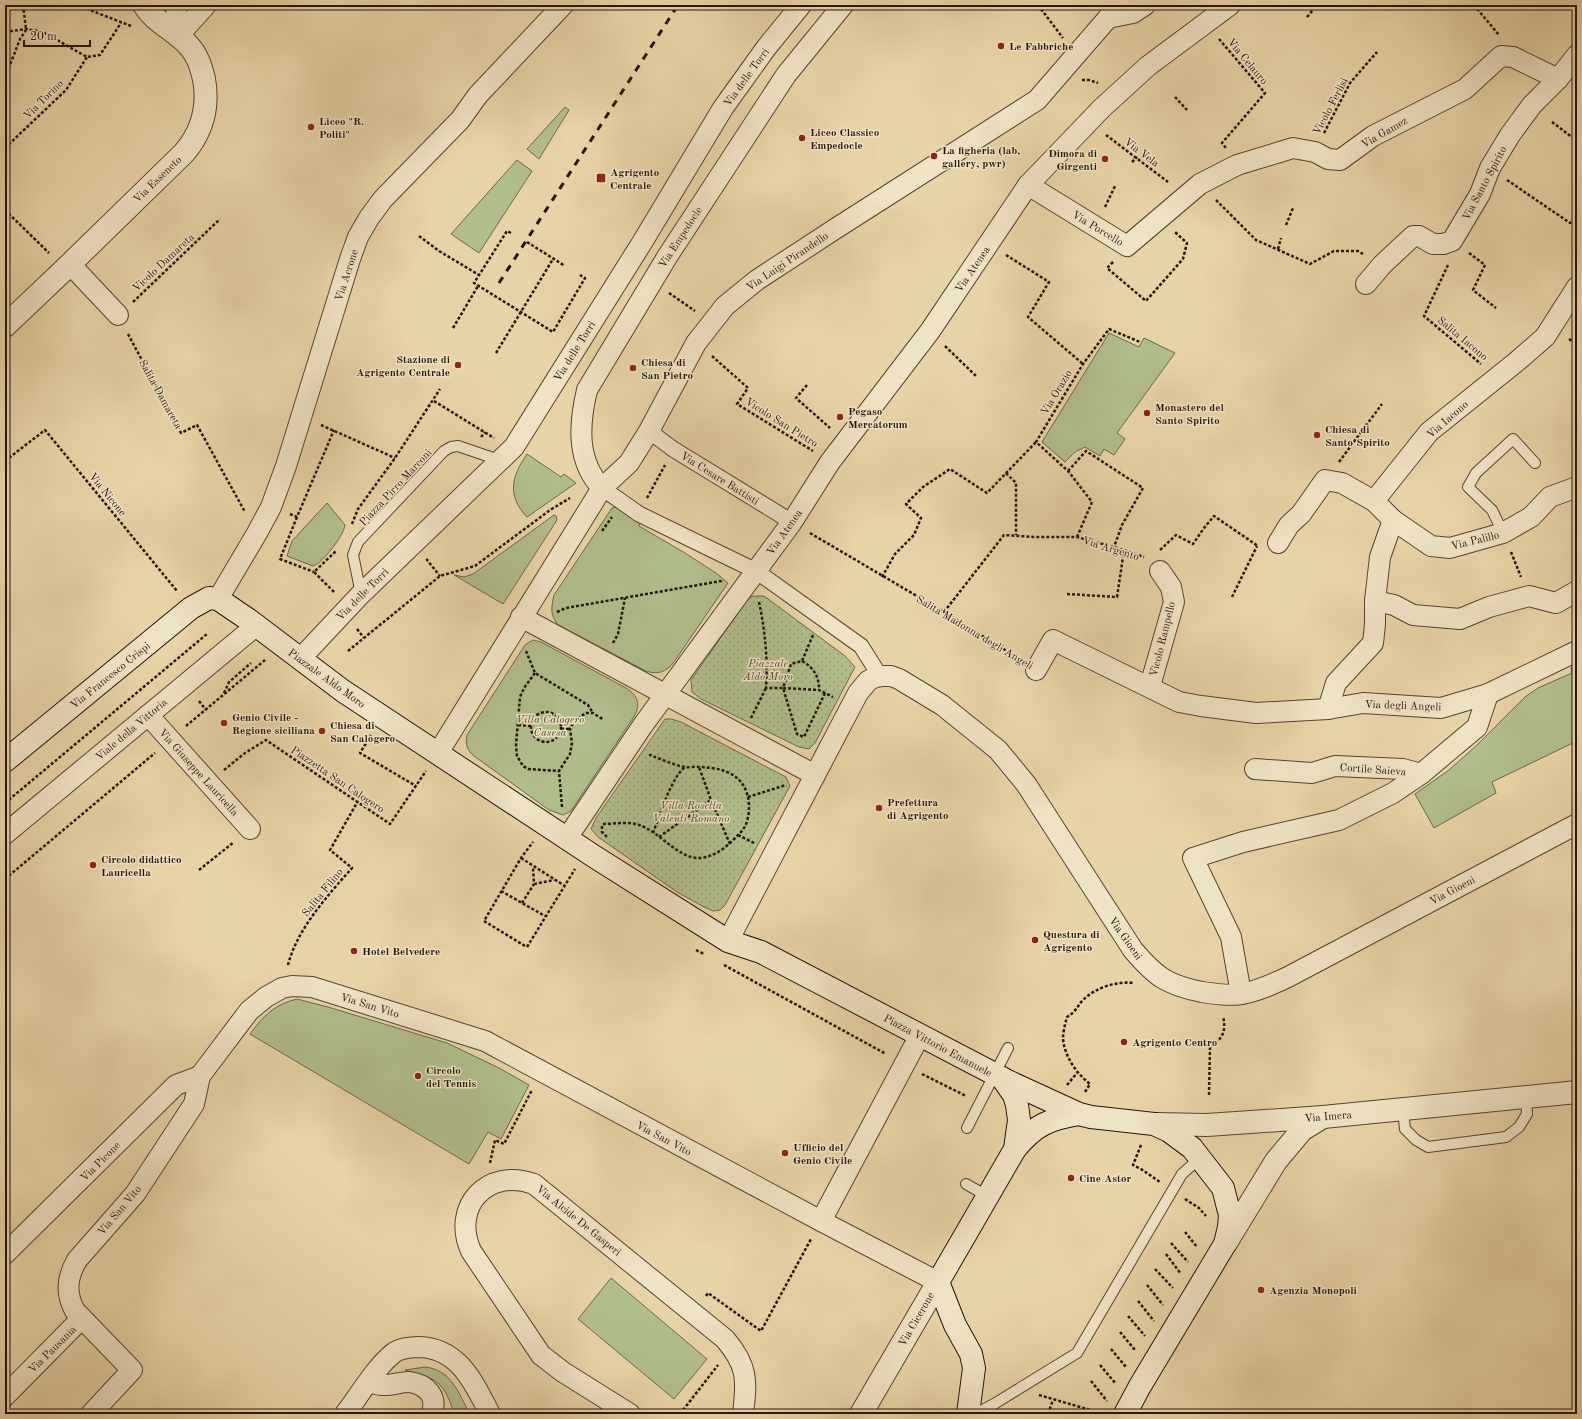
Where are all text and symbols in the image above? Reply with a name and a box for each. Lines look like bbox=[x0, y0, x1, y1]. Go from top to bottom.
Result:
scale bar bbox=[24, 22, 90, 48]
text: 20 m bbox=[30, 31, 57, 43]
street label: Via Celauro bbox=[1225, 37, 1269, 87]
marker: Le Fabbriche bbox=[996, 41, 1006, 51]
place label: Le Fabbriche bbox=[1009, 42, 1073, 53]
street label: Via delle Torri bbox=[723, 47, 772, 109]
street label: Vicolo Ferlisi bbox=[1312, 76, 1351, 137]
street label: Via Torino bbox=[22, 78, 66, 122]
street label: Via Gamez bbox=[1360, 116, 1410, 151]
place label: Liceo "R. Politi" bbox=[319, 117, 364, 141]
marker: Liceo "R. Politi" bbox=[306, 122, 316, 132]
place label: Liceo Classico Empedocle bbox=[810, 128, 880, 152]
marker: Liceo Classico Empedocle bbox=[797, 133, 807, 143]
street label: Via Vela bbox=[1122, 137, 1161, 170]
street label: Via Santo Spirito bbox=[1461, 145, 1510, 223]
place label: La figheria (lab, gallery, pwr) bbox=[942, 146, 1020, 170]
place label: Dimora di Girgenti bbox=[1048, 149, 1097, 173]
marker: La figheria (lab, gallery, pwr) bbox=[929, 151, 939, 161]
marker: Dimora di Girgenti bbox=[1100, 154, 1110, 164]
street label: Via Esseneto bbox=[132, 155, 184, 206]
place label: Agrigento Centrale bbox=[610, 168, 660, 192]
marker: Agrigento Centrale bbox=[595, 172, 607, 184]
street label: Via Empedocle bbox=[657, 205, 705, 270]
street label: Via Porcello bbox=[1070, 210, 1125, 249]
street label: Vicolo Damareta bbox=[131, 231, 197, 294]
street label: Via Luigi Pirandello bbox=[745, 231, 831, 294]
street label: Via Atenea bbox=[954, 244, 993, 295]
street label: Via Acrone bbox=[334, 248, 361, 303]
street label: Salita Iacono bbox=[1435, 315, 1489, 363]
street label: Via delle Torri bbox=[552, 320, 598, 384]
place label: Stazione di Agrigento Centrale bbox=[356, 355, 450, 379]
street label: Salita Damareta bbox=[136, 358, 184, 432]
place label: Chiesa di San Pietro bbox=[641, 358, 694, 382]
marker: Stazione di Agrigento Centrale bbox=[453, 360, 463, 370]
marker: Chiesa di San Pietro bbox=[628, 363, 638, 373]
street label: Via Orazio bbox=[1040, 368, 1075, 417]
street label: Vicolo San Pietro bbox=[743, 397, 819, 450]
street label: Via Iacono bbox=[1425, 399, 1471, 441]
place label: Monastero del Santo Spirito bbox=[1155, 403, 1224, 427]
place label: Pegaso Mercatorum bbox=[848, 407, 908, 431]
marker: Monastero del Santo Spirito bbox=[1142, 408, 1152, 418]
marker: Pegaso Mercatorum bbox=[835, 412, 845, 422]
place label: Chiesa di Santo Spirito bbox=[1325, 425, 1390, 449]
marker: Chiesa di Santo Spirito bbox=[1312, 430, 1322, 440]
street label: Piazza Pirro Marconi bbox=[358, 448, 434, 528]
street label: Via Cesare Battisti bbox=[678, 451, 760, 508]
street label: Via Nicone bbox=[86, 471, 128, 519]
street label: Via Atenea bbox=[765, 507, 805, 558]
street label: Via Palillo bbox=[1450, 530, 1501, 553]
street label: Via Argento bbox=[1081, 536, 1140, 563]
street label: Via delle Torri bbox=[335, 567, 391, 623]
street label: Salita Madonna degli Angeli bbox=[914, 594, 1034, 672]
street label: Vicolo Rampello bbox=[1149, 601, 1178, 678]
street label: Via Francesco Crispi bbox=[69, 641, 153, 712]
street label: Piazzale Aldo Moro bbox=[286, 648, 367, 711]
park label: Piazzale Aldo Moro bbox=[742, 659, 793, 683]
street label: Viale della Vittoria bbox=[94, 697, 170, 763]
street label: Via degli Angeli bbox=[1365, 700, 1441, 713]
place label: Genio Civile - Regione siciliana bbox=[232, 713, 315, 737]
park label: Villa Calogero Casesa bbox=[516, 715, 584, 739]
marker: Genio Civile - Regione siciliana bbox=[219, 718, 229, 728]
place label: Chiesa di San Calogero bbox=[330, 721, 395, 745]
marker: Chiesa di San Calogero bbox=[317, 726, 327, 736]
street label: Via Giuseppe Lauricella bbox=[156, 727, 240, 819]
street label: Piazzetta San Calogero bbox=[288, 745, 386, 816]
street label: Cortile Saieva bbox=[1339, 763, 1407, 778]
place label: Prefettura di Agrigento bbox=[887, 798, 949, 822]
park label: Villa Rosetta Valenti Romano bbox=[653, 801, 729, 825]
marker: Prefettura di Agrigento bbox=[874, 803, 884, 813]
place label: Circolo didattico Lauricella bbox=[101, 855, 182, 879]
marker: Circolo didattico Lauricella bbox=[88, 860, 98, 870]
street label: Salita Filino bbox=[301, 867, 346, 919]
street label: Via Gioeni bbox=[1428, 875, 1477, 908]
street label: Via Gioeni bbox=[1106, 915, 1144, 962]
place label: Questura di Agrigento bbox=[1043, 930, 1099, 954]
marker: Questura di Agrigento bbox=[1030, 935, 1040, 945]
marker: Hotel Belvedere bbox=[349, 946, 359, 956]
place label: Hotel Belvedere bbox=[362, 947, 440, 958]
street label: Via San Vito bbox=[339, 992, 400, 1021]
street label: Piazza Vittorio Emanuele bbox=[881, 1013, 993, 1080]
marker: Agrigento Centro bbox=[1119, 1037, 1129, 1047]
place label: Agrigento Centro bbox=[1132, 1038, 1218, 1049]
place label: Circolo del Tennis bbox=[426, 1066, 476, 1090]
marker: Circolo del Tennis bbox=[413, 1071, 423, 1081]
street label: Via Imera bbox=[1304, 1110, 1353, 1125]
street label: Via San Vito bbox=[634, 1120, 693, 1159]
street label: Via Picone bbox=[79, 1140, 123, 1184]
place label: Ufficio del Genio Civile bbox=[793, 1143, 852, 1167]
marker: Ufficio del Genio Civile bbox=[780, 1148, 790, 1158]
marker: Cine Astor bbox=[1066, 1173, 1076, 1183]
place label: Cine Astor bbox=[1079, 1174, 1131, 1185]
street label: Via San Vito bbox=[96, 1184, 144, 1238]
street label: Via Alcide De Gasperi bbox=[534, 1184, 623, 1259]
marker: Agenzia Monopoli bbox=[1256, 1285, 1266, 1295]
place label: Agenzia Monopoli bbox=[1269, 1286, 1357, 1297]
street label: Via Cicerone bbox=[897, 1291, 937, 1349]
street label: Via Pausania bbox=[27, 1324, 79, 1376]

